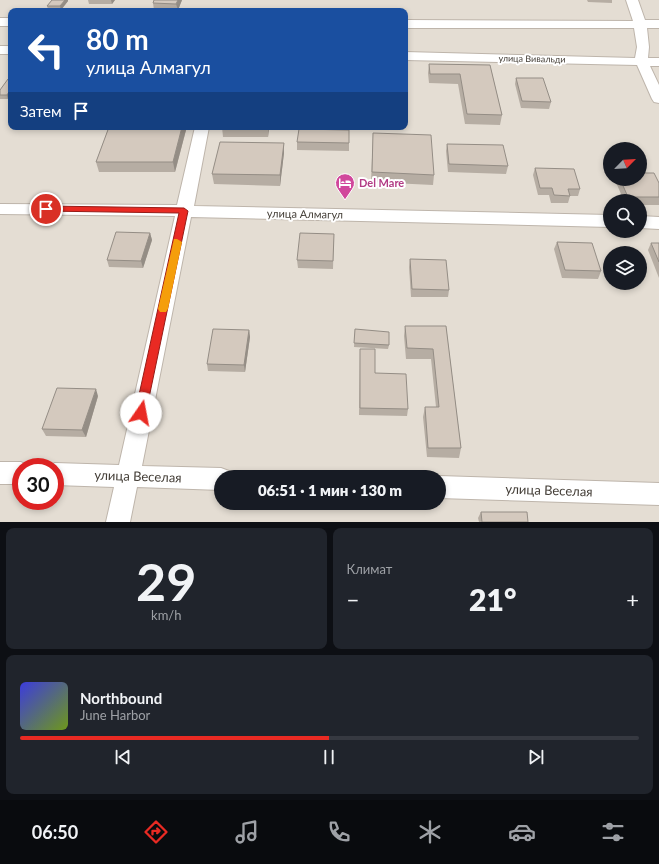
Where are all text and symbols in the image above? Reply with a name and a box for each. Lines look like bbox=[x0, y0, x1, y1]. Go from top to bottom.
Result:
text: 80 m bbox=[86, 22, 149, 56]
icon: left bbox=[20, 24, 72, 76]
street label: улица Вивальди bbox=[498, 52, 566, 65]
text: улица Алмагул bbox=[86, 56, 211, 78]
icon: arrive bbox=[70, 100, 92, 122]
text: Затем bbox=[20, 102, 62, 120]
north arrow bbox=[603, 142, 647, 186]
map controls bbox=[603, 142, 647, 290]
hotel icon: Del Mare bbox=[334, 172, 356, 200]
place label: Del Mare bbox=[359, 176, 404, 189]
pin bbox=[29, 192, 63, 226]
button: search bbox=[603, 194, 647, 238]
icon: arrive bbox=[35, 198, 57, 220]
street label: улица Алмагул bbox=[267, 206, 343, 221]
button: layers bbox=[603, 246, 647, 290]
position arrow bbox=[120, 392, 162, 434]
speed limit sign: 30 bbox=[12, 458, 64, 510]
street label: улица Веселая bbox=[94, 466, 182, 486]
street label: улица Веселая bbox=[505, 480, 593, 500]
text: 06:51 · 1 мин · 130 m bbox=[258, 481, 402, 499]
text: 29 bbox=[136, 550, 196, 612]
text: Климат bbox=[347, 561, 392, 577]
text: 21° bbox=[469, 581, 516, 617]
text: − bbox=[347, 586, 359, 613]
text: + bbox=[626, 586, 639, 613]
text: km/h bbox=[151, 607, 181, 623]
text: Northbound bbox=[80, 689, 162, 707]
text: June Harbor bbox=[80, 707, 150, 723]
icon: previous bbox=[112, 746, 134, 768]
icon: pause bbox=[318, 746, 340, 768]
icon: next bbox=[525, 746, 547, 768]
icon: directions bbox=[142, 818, 170, 846]
icon: music bbox=[233, 818, 261, 846]
icon: phone bbox=[325, 818, 353, 846]
icon: climate bbox=[416, 818, 444, 846]
icon: car bbox=[508, 818, 536, 846]
icon: filters bbox=[599, 818, 627, 846]
text: 06:50 bbox=[32, 821, 78, 843]

